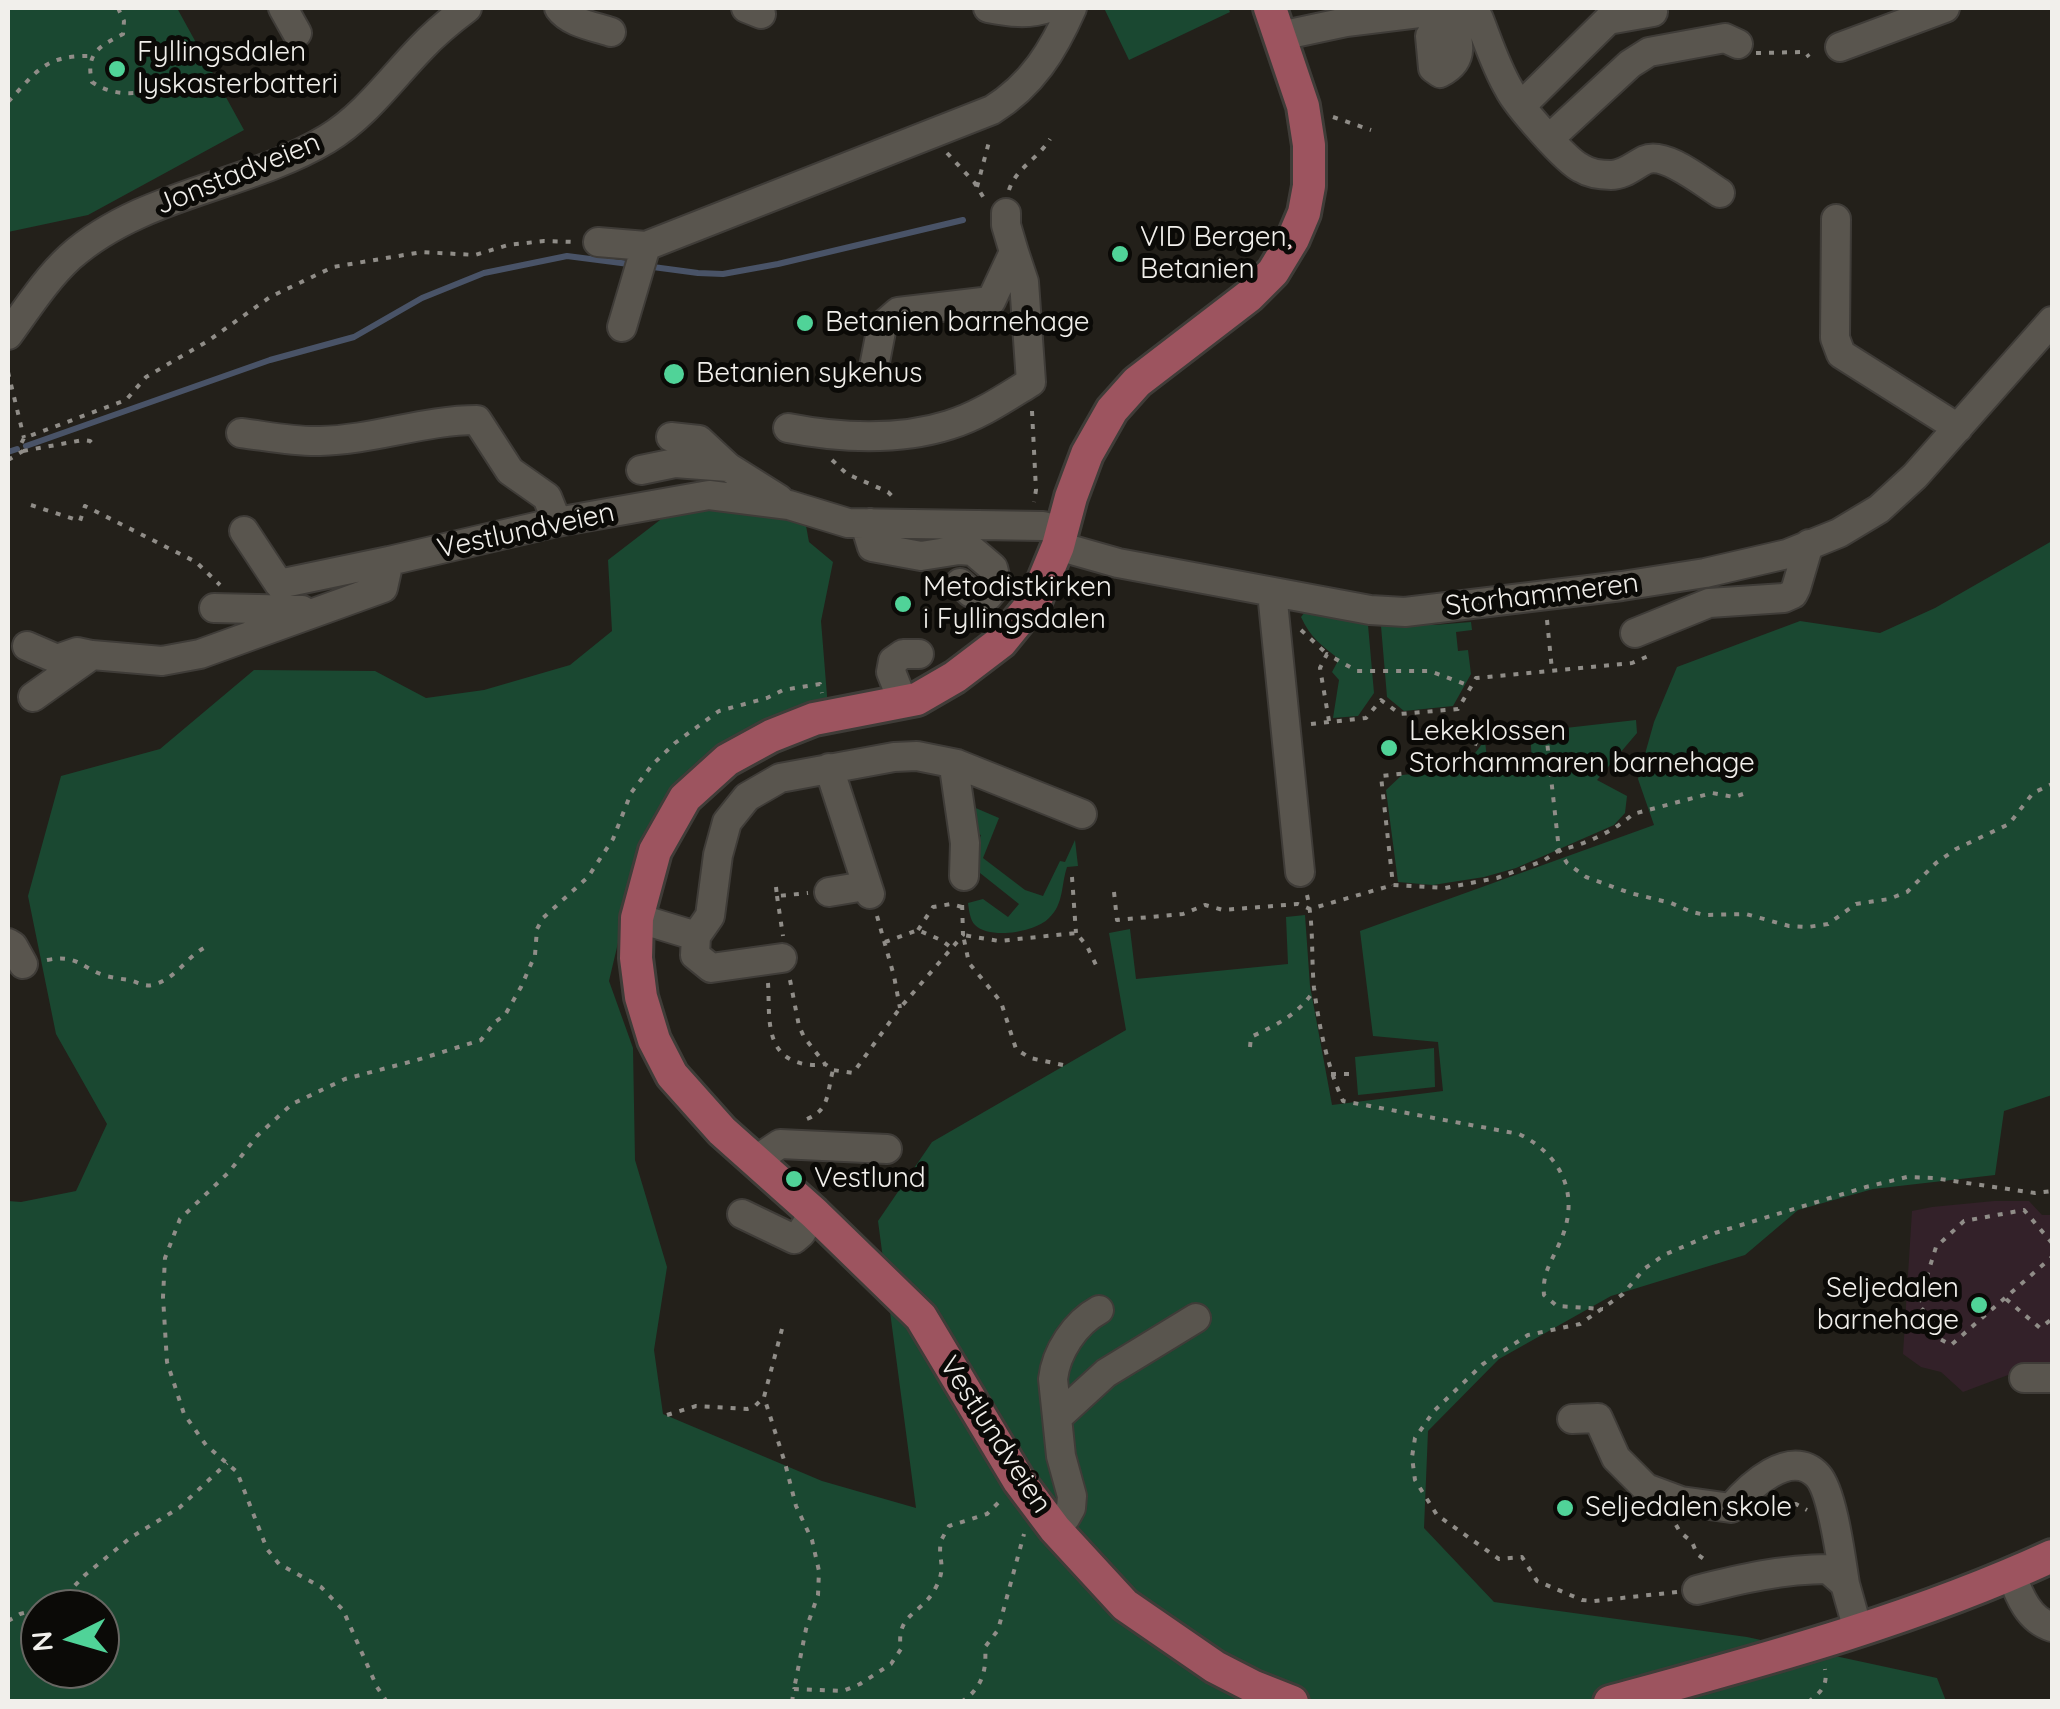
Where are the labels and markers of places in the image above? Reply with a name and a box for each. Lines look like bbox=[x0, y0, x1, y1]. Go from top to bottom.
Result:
place label: Fyllingsdalen lyskasterbatteri bbox=[137, 36, 338, 102]
marker: Fyllingsdalen lyskasterbatteri bbox=[106, 58, 128, 80]
place label: VID Bergen, Betanien bbox=[1140, 221, 1292, 287]
marker: VID Bergen, Betanien bbox=[1109, 243, 1131, 265]
place label: Betanien barnehage bbox=[825, 306, 1090, 340]
marker: Betanien barnehage bbox=[794, 312, 816, 334]
place label: Betanien sykehus bbox=[696, 357, 922, 391]
marker: Betanien sykehus bbox=[661, 361, 687, 387]
place label: Metodistkirken i Fyllingsdalen bbox=[923, 571, 1112, 637]
marker: Metodistkirken i Fyllingsdalen bbox=[892, 593, 914, 615]
place label: Lekeklossen Storhammaren barnehage bbox=[1409, 715, 1755, 781]
marker: Lekeklossen Storhammaren barnehage bbox=[1378, 737, 1400, 759]
place label: Vestlund bbox=[814, 1162, 926, 1196]
marker: Vestlund bbox=[783, 1168, 805, 1190]
place label: Seljedalen barnehage bbox=[1817, 1272, 1959, 1338]
marker: Seljedalen barnehage bbox=[1968, 1294, 1990, 1316]
place label: Seljedalen skole bbox=[1585, 1491, 1792, 1525]
marker: Seljedalen skole bbox=[1554, 1497, 1576, 1519]

